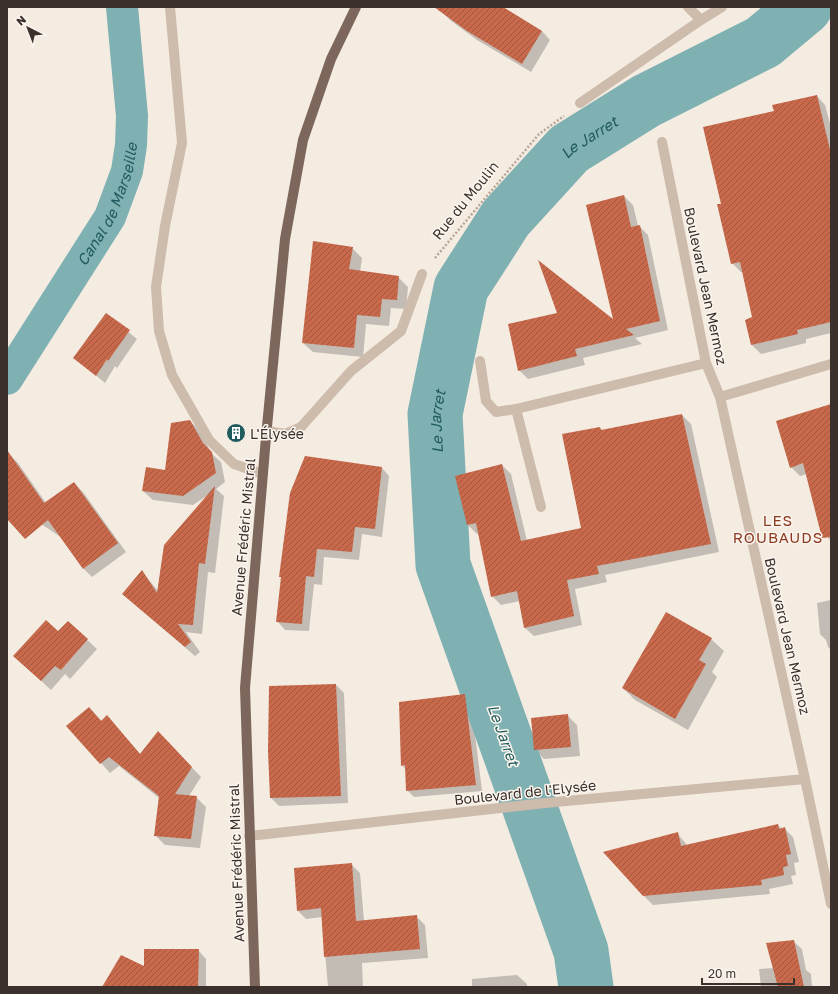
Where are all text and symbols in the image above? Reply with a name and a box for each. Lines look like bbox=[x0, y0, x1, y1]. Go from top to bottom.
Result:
north arrow bbox=[8, 8, 48, 48]
text: N bbox=[14, 13, 28, 28]
water label: Le Jarret bbox=[556, 111, 622, 162]
water label: Canal de Marseille bbox=[73, 140, 140, 269]
street label: Rue du Moulin bbox=[428, 157, 502, 243]
street label: Boulevard Jean Mermoz bbox=[681, 206, 731, 366]
water label: Le Jarret bbox=[426, 386, 449, 454]
building icon: L'Élysée bbox=[225, 422, 247, 444]
place label: L'Élysée bbox=[250, 425, 304, 442]
street label: Avenue Frédéric Mistral bbox=[228, 457, 258, 617]
district label: LES ROUBAUDS bbox=[733, 511, 823, 546]
street label: Boulevard Jean Mermoz bbox=[762, 556, 814, 716]
water label: Le Jarret bbox=[485, 702, 524, 770]
street label: Boulevard de l'Elysée bbox=[453, 776, 597, 808]
street label: Avenue Frédéric Mistral bbox=[225, 784, 247, 942]
scale bar bbox=[702, 960, 794, 986]
text: 20 m bbox=[708, 966, 736, 981]

